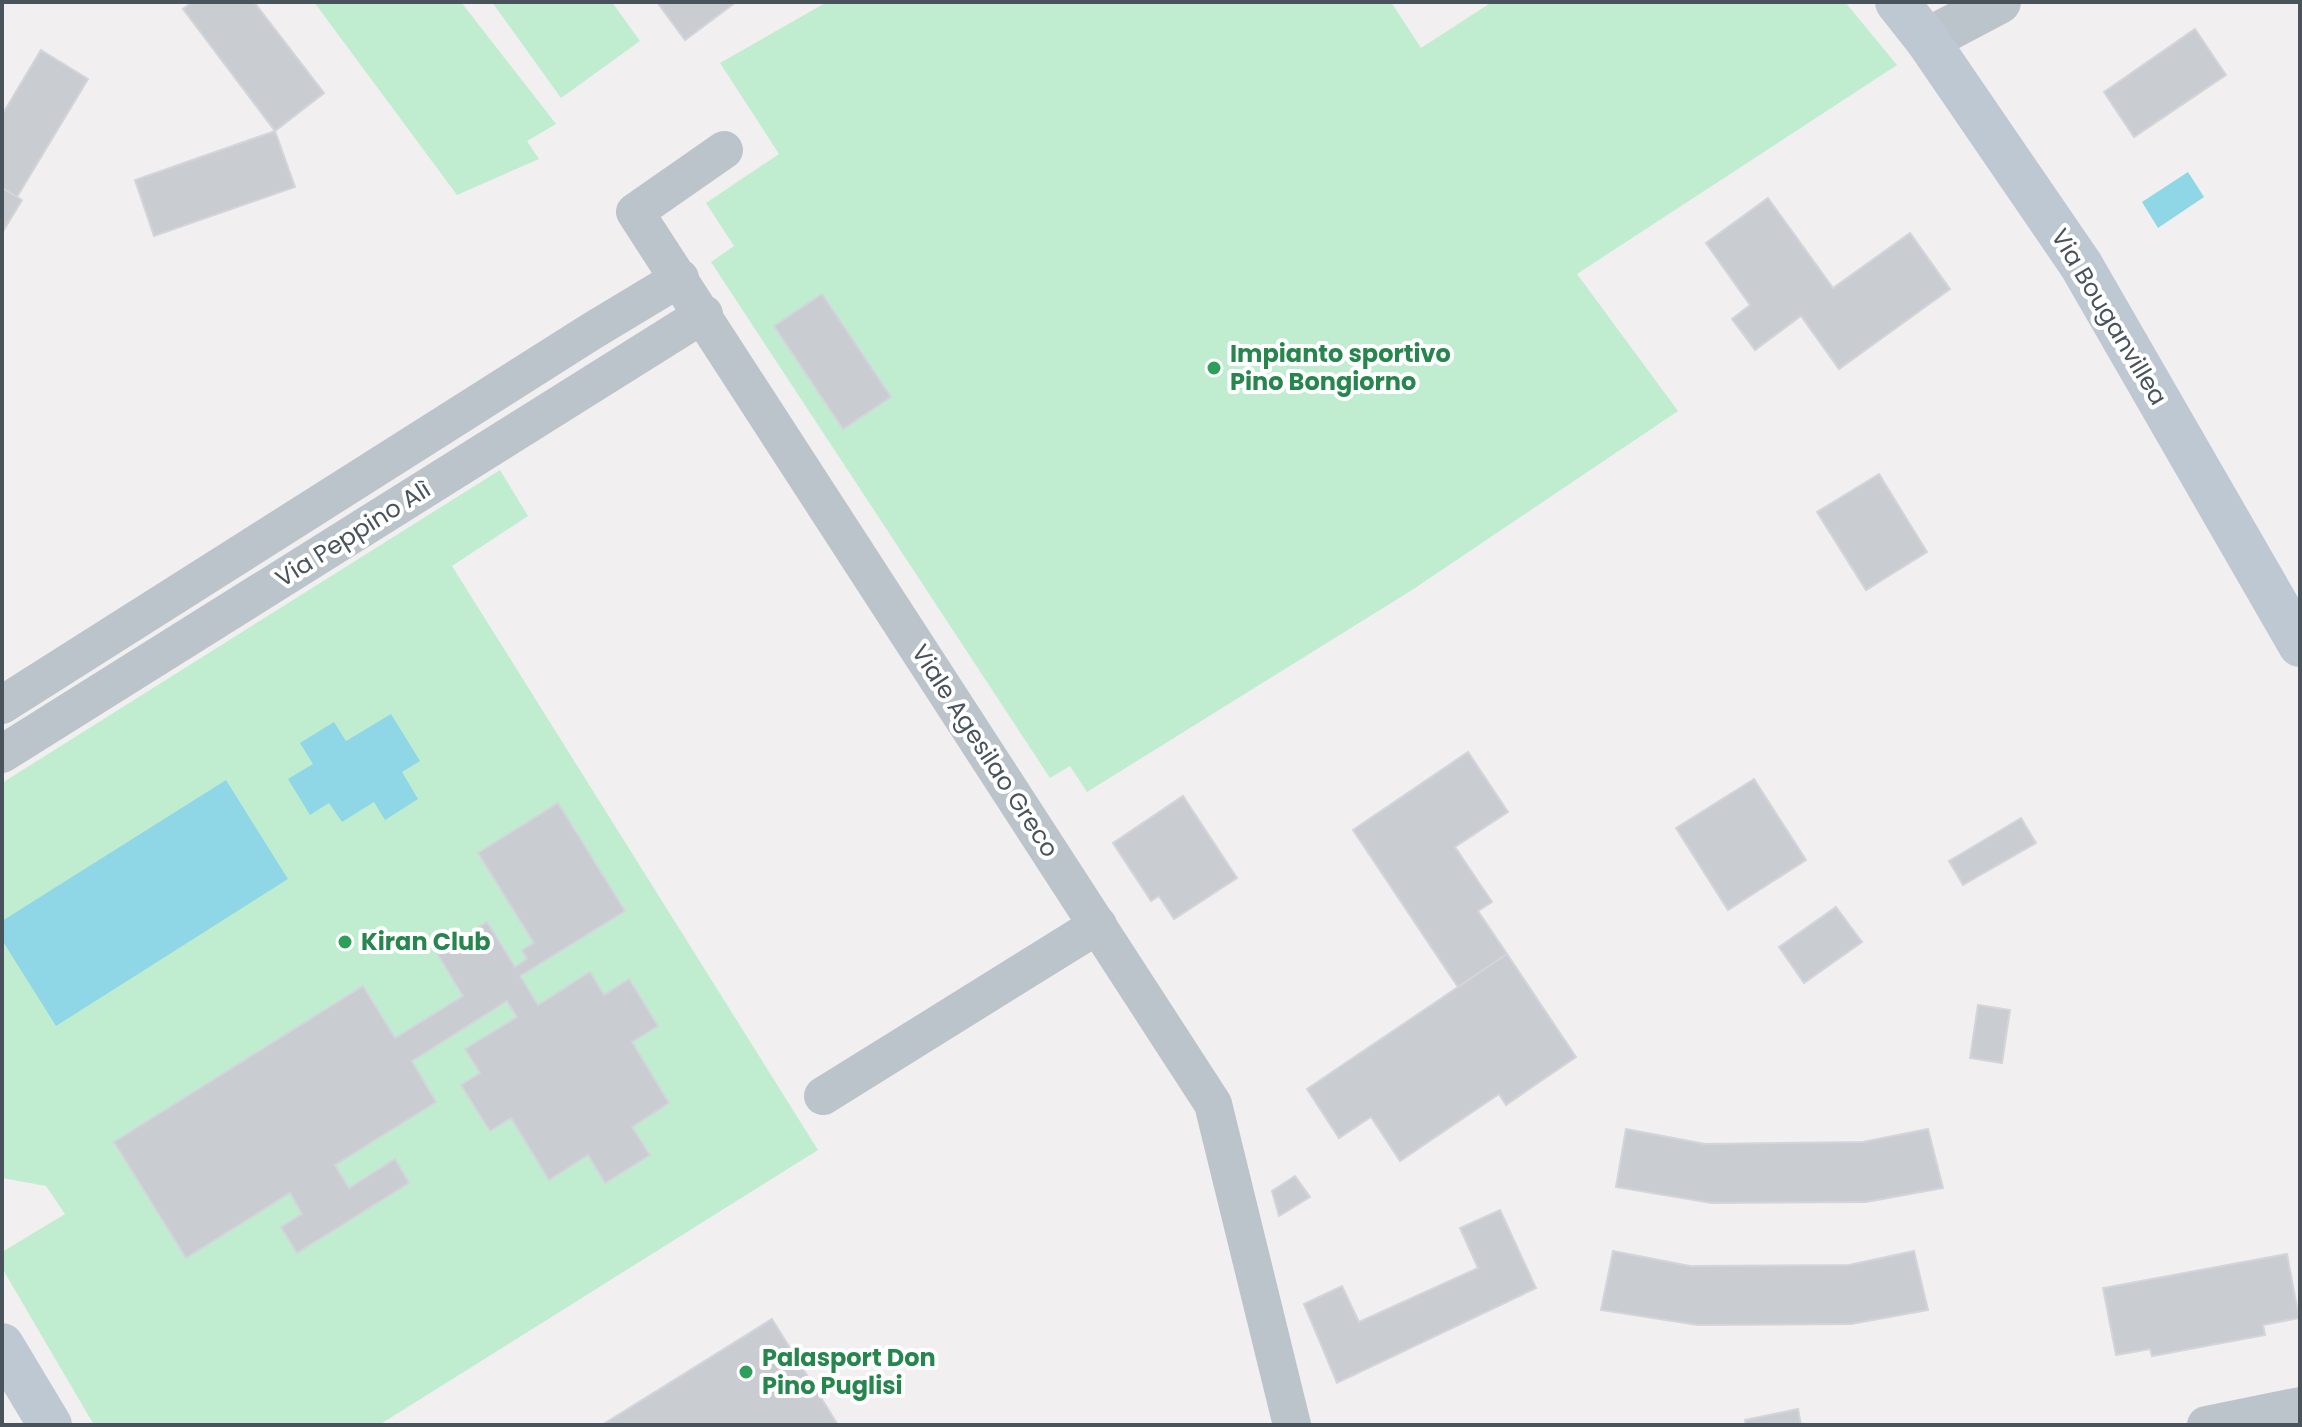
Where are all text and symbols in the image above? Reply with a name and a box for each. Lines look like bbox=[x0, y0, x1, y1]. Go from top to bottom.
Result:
street label: Via Bouganvillea bbox=[2044, 222, 2175, 411]
place label: Impianto sportivo Pino Bongiorno bbox=[1230, 337, 1451, 398]
marker: Impianto sportivo Pino Bongiorno bbox=[1205, 359, 1223, 377]
street label: Via Peppino Alì bbox=[269, 473, 437, 594]
street label: Viale Agesilao Greco bbox=[904, 638, 1067, 864]
place label: Kiran Club bbox=[361, 925, 490, 958]
marker: Kiran Club bbox=[336, 933, 354, 951]
place label: Palasport Don Pino Puglisi bbox=[762, 1341, 936, 1402]
marker: Palasport Don Pino Puglisi bbox=[737, 1363, 755, 1381]

